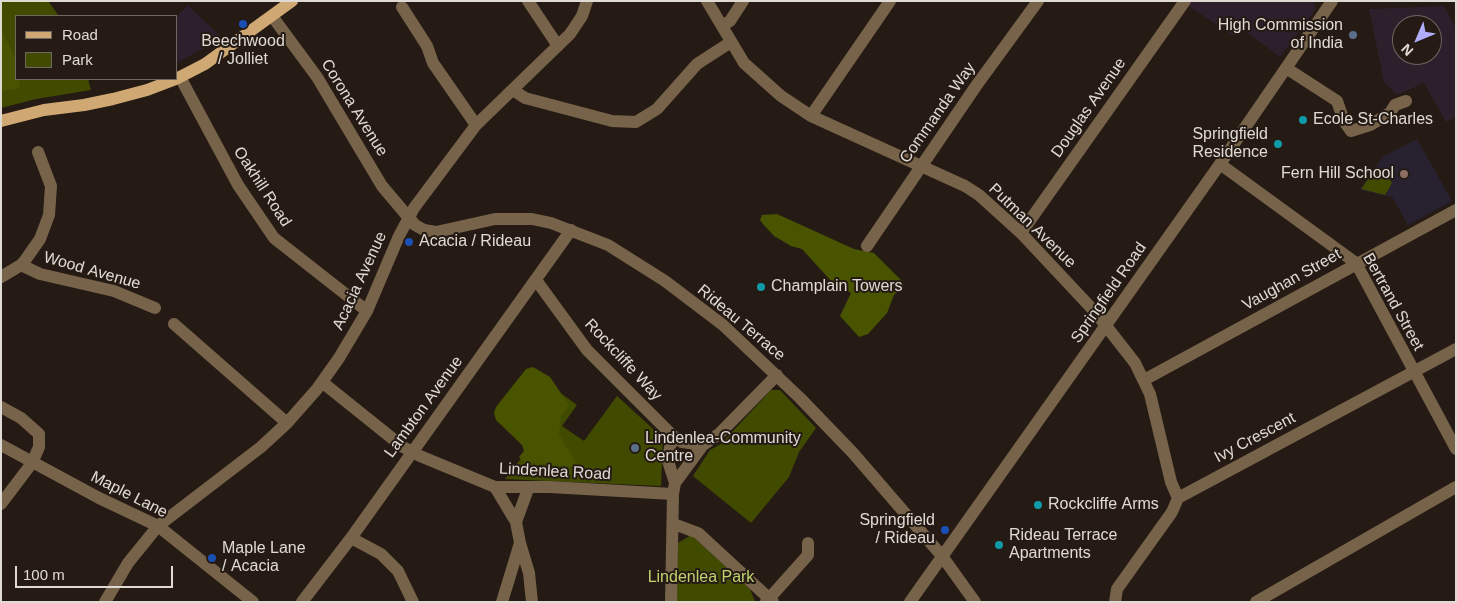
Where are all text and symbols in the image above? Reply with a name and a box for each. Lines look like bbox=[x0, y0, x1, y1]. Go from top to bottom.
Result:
legend bbox=[15, 15, 178, 80]
north arrow bbox=[1392, 15, 1442, 65]
place label: High Commission of India bbox=[1218, 16, 1343, 54]
marker: Beechwood / Jolliet bbox=[237, 18, 249, 30]
text: Road bbox=[62, 26, 98, 43]
marker: High Commission of India bbox=[1347, 29, 1359, 41]
place label: Beechwood / Jolliet bbox=[201, 32, 285, 70]
text: N bbox=[1398, 41, 1416, 59]
text: Park bbox=[62, 51, 93, 68]
street label: Douglas Avenue bbox=[1048, 55, 1130, 161]
street label: Corona Avenue bbox=[316, 56, 392, 160]
street label: Commanda Way bbox=[896, 59, 980, 167]
place label: Ecole St-Charles bbox=[1313, 110, 1433, 130]
marker: Ecole St-Charles bbox=[1297, 114, 1309, 126]
place label: Springfield Residence bbox=[1192, 125, 1268, 163]
marker: Springfield Residence bbox=[1272, 138, 1284, 150]
street label: Oakhill Road bbox=[229, 143, 295, 231]
place label: Fern Hill School bbox=[1281, 164, 1394, 184]
marker: Fern Hill School bbox=[1398, 168, 1410, 180]
street label: Putman Avenue bbox=[984, 180, 1080, 272]
street label: Acacia Avenue bbox=[329, 229, 391, 333]
place label: Acacia / Rideau bbox=[419, 232, 531, 252]
marker: Acacia / Rideau bbox=[403, 236, 415, 248]
street label: Springfield Road bbox=[1067, 239, 1151, 347]
street label: Vaughan Street bbox=[1239, 245, 1345, 315]
street label: Wood Avenue bbox=[41, 248, 143, 294]
street label: Bertrand Street bbox=[1358, 250, 1428, 354]
place label: Champlain Towers bbox=[771, 277, 903, 297]
street label: Rideau Terrace bbox=[693, 281, 789, 365]
marker: Champlain Towers bbox=[755, 281, 767, 293]
street label: Rockcliffe Way bbox=[580, 315, 666, 405]
street label: Lambton Avenue bbox=[381, 353, 467, 461]
street label: Ivy Crescent bbox=[1211, 409, 1299, 467]
place label: Lindenlea-Community Centre bbox=[645, 429, 801, 467]
marker: Lindenlea-Community Centre bbox=[629, 442, 641, 454]
street label: Lindenlea Road bbox=[499, 459, 611, 485]
street label: Maple Lane bbox=[87, 467, 171, 523]
place label: Rockcliffe Arms bbox=[1048, 495, 1159, 515]
marker: Rockcliffe Arms bbox=[1032, 499, 1044, 511]
place label: Springfield / Rideau bbox=[859, 511, 935, 549]
marker: Springfield / Rideau bbox=[939, 524, 951, 536]
place label: Rideau Terrace Apartments bbox=[1009, 526, 1118, 564]
place label: Maple Lane / Acacia bbox=[222, 539, 306, 577]
marker: Rideau Terrace Apartments bbox=[993, 539, 1005, 551]
marker: Maple Lane / Acacia bbox=[206, 552, 218, 564]
scale bar bbox=[18, 556, 175, 588]
text: 100 m bbox=[23, 566, 65, 583]
park label: Lindenlea Park bbox=[648, 568, 754, 588]

